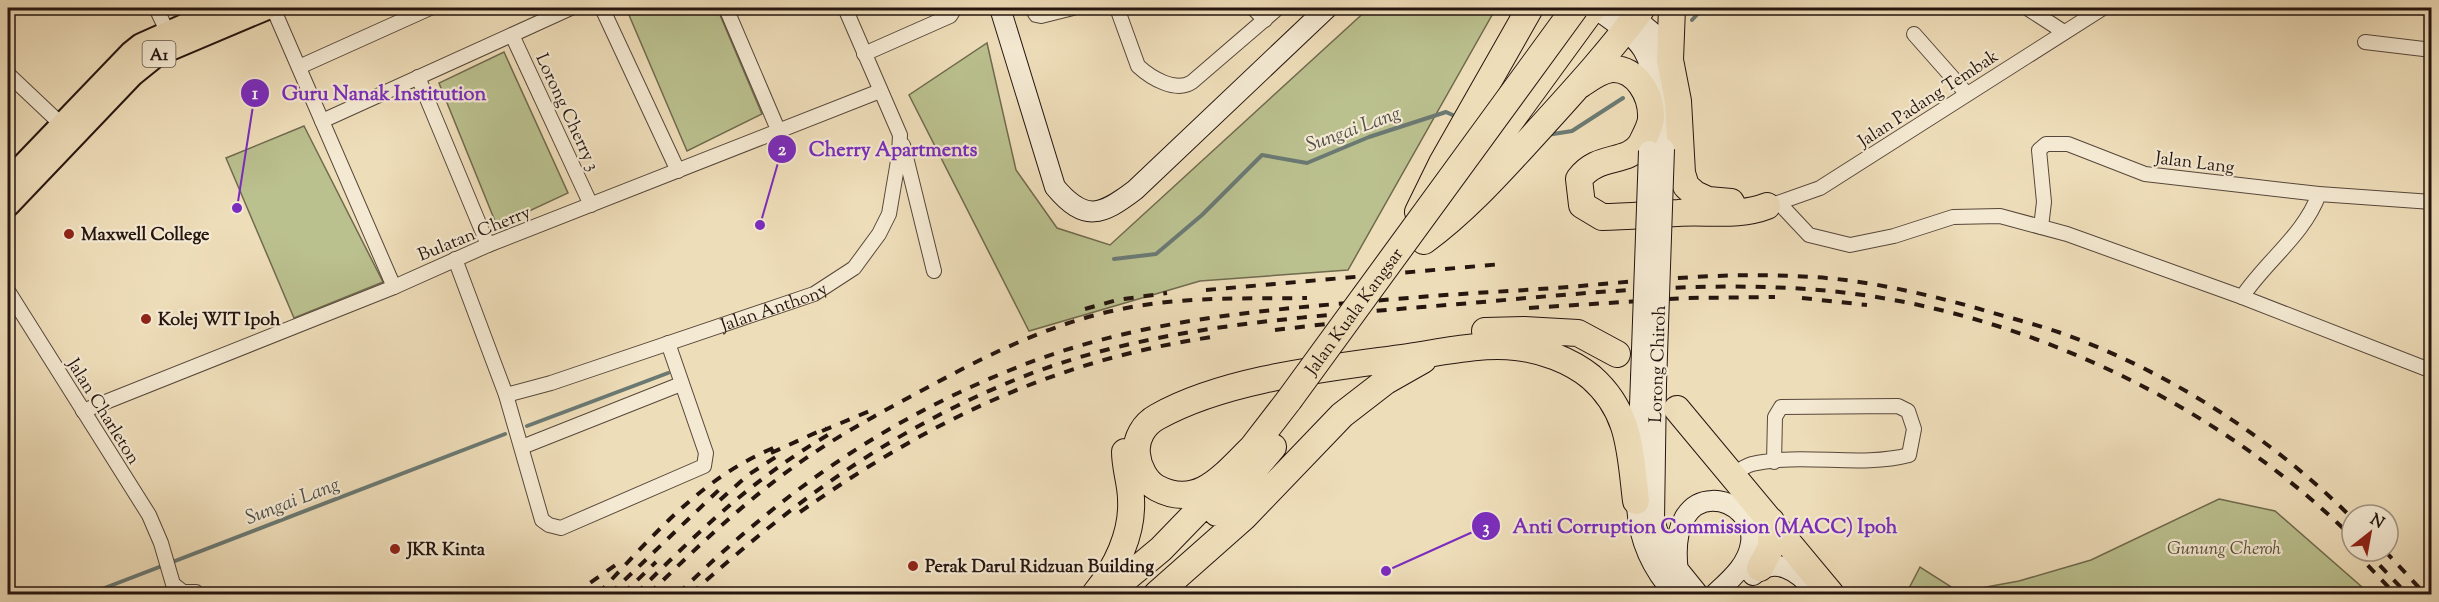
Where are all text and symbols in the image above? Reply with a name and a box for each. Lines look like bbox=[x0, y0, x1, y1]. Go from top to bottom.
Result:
road number: A1 bbox=[142, 41, 176, 67]
street label: Jalan Padang Tembak bbox=[1853, 44, 2005, 155]
street label: Lorong Cherry 3 bbox=[528, 50, 605, 176]
callout: Guru Nanak Institution bbox=[240, 74, 498, 112]
text: Guru Nanak Institution bbox=[282, 81, 486, 110]
text: 1 bbox=[252, 82, 259, 108]
water label: Sungai Lang bbox=[1302, 100, 1406, 161]
callout: Cherry Apartments bbox=[767, 130, 990, 168]
text: Cherry Apartments bbox=[809, 137, 977, 166]
text: 2 bbox=[778, 138, 787, 164]
street label: Jalan Lang bbox=[2153, 146, 2236, 182]
street label: Bulatan Cherry bbox=[414, 200, 535, 269]
place label: Maxwell College bbox=[81, 223, 210, 249]
marker: Maxwell College bbox=[62, 227, 76, 241]
street label: Jalan Kuala Kangsar bbox=[1300, 243, 1411, 382]
street label: Jalan Anthony bbox=[717, 277, 834, 340]
street label: Lorong Chiroh bbox=[1644, 304, 1674, 423]
place label: Kolej WIT Ipoh bbox=[158, 308, 281, 334]
marker: Kolej WIT Ipoh bbox=[139, 312, 153, 326]
street label: Jalan Charleton bbox=[59, 353, 146, 471]
water label: Sungai Lang bbox=[241, 471, 345, 534]
north arrow bbox=[2340, 503, 2400, 563]
callout: Anti Corruption Commission (MACC) Ipoh bbox=[1471, 507, 1910, 545]
text: N bbox=[2365, 509, 2388, 536]
text: Anti Corruption Commission (MACC) Ipoh bbox=[1512, 514, 1898, 543]
text: 3 bbox=[1482, 516, 1490, 542]
park label: Gunung Cheroh bbox=[2167, 537, 2281, 563]
place label: JKR Kinta bbox=[405, 538, 486, 564]
marker: JKR Kinta bbox=[388, 542, 402, 556]
place label: Perak Darul Ridzuan Building bbox=[925, 555, 1154, 581]
marker: Perak Darul Ridzuan Building bbox=[906, 559, 920, 573]

